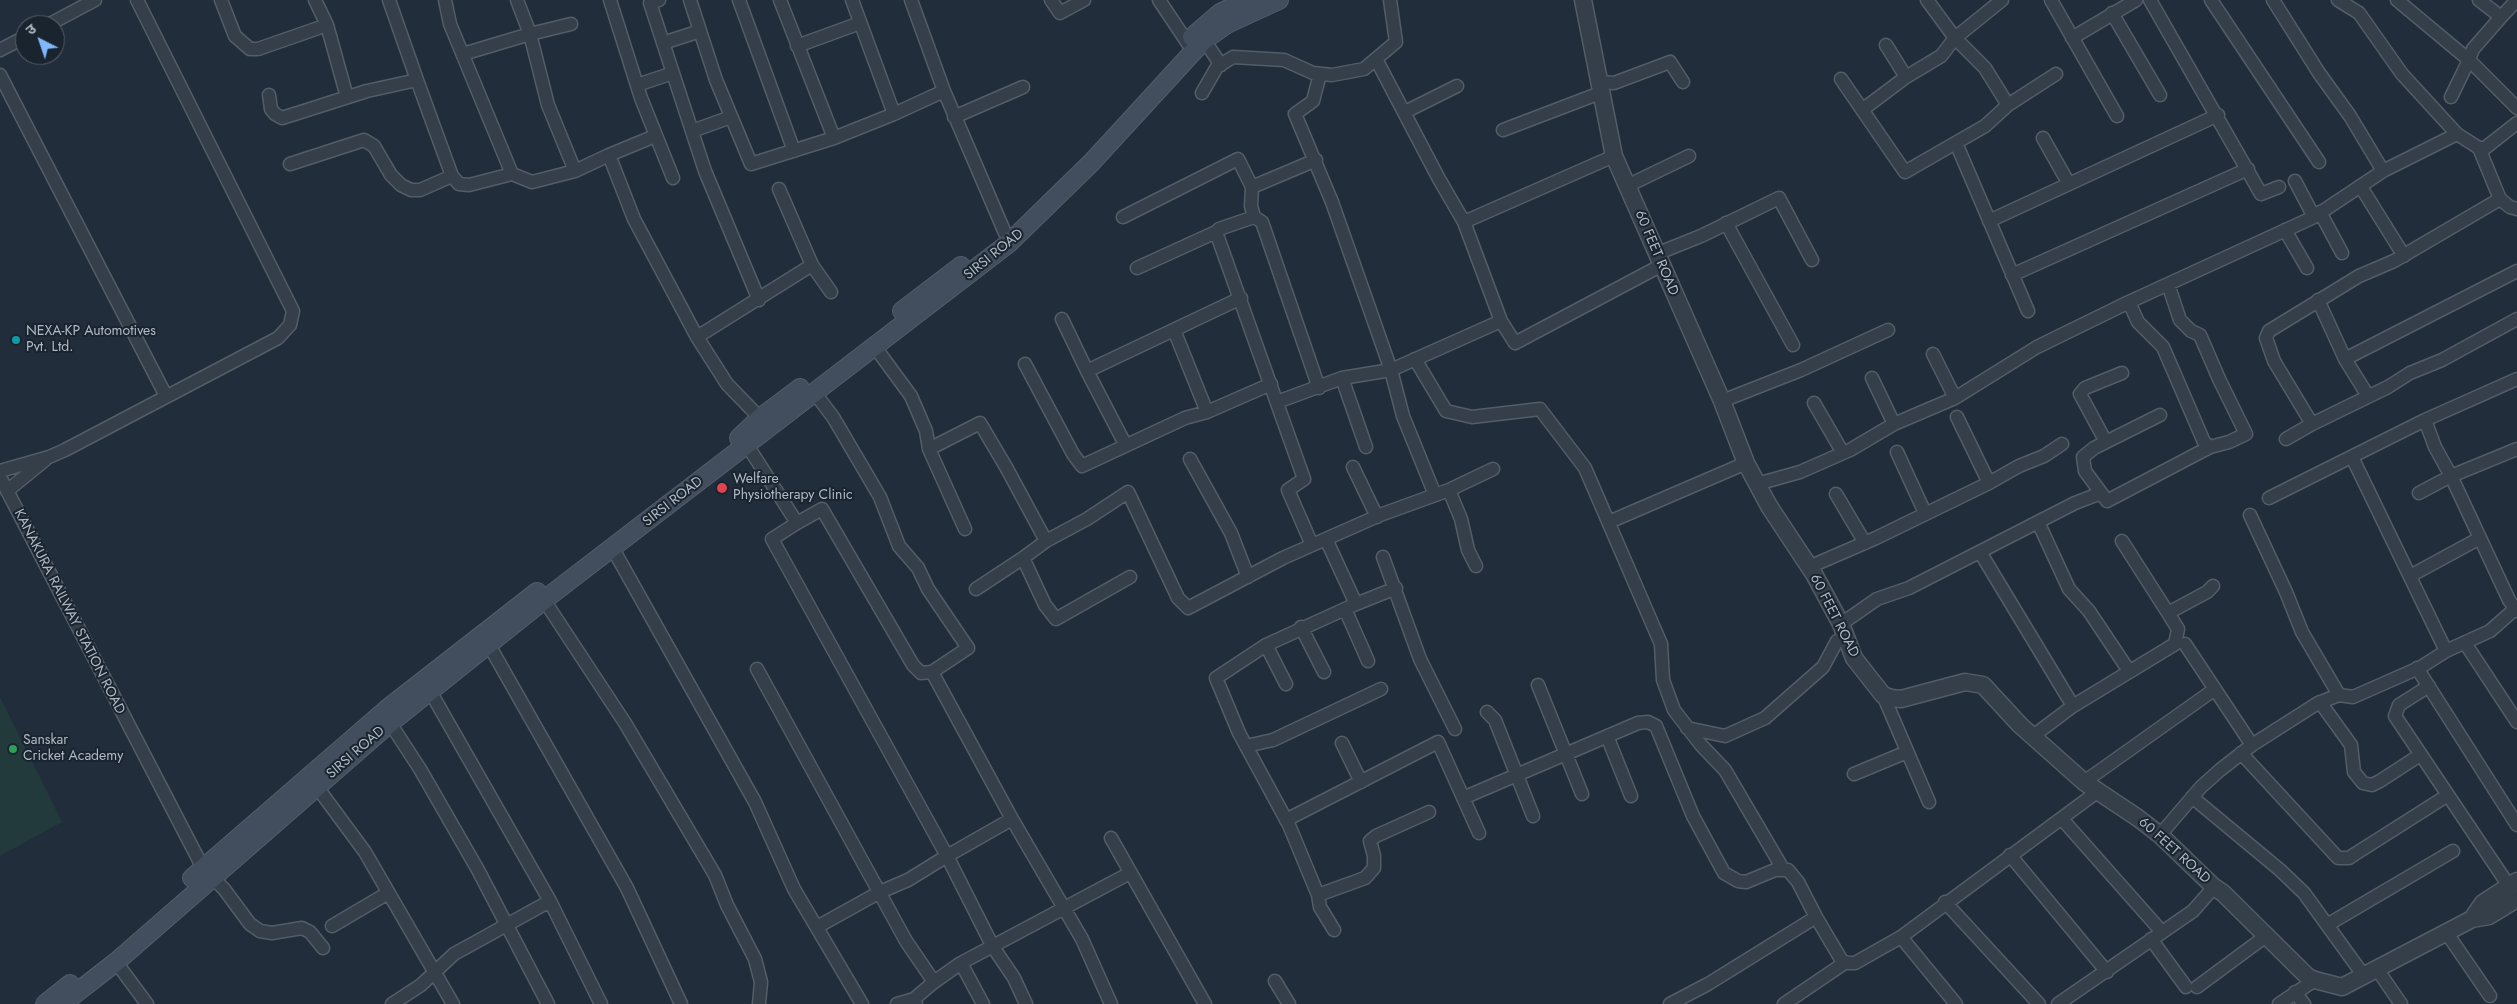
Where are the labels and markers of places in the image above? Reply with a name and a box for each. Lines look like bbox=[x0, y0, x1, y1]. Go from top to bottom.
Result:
place label: NEXA-KP Automotives Pvt. Ltd. bbox=[26, 324, 156, 357]
marker: NEXA-KP Automotives Pvt. Ltd. bbox=[10, 334, 22, 346]
place label: Welfare Physiotherapy Clinic bbox=[733, 472, 853, 504]
marker: Welfare Physiotherapy Clinic bbox=[715, 481, 729, 495]
place label: Sanskar Cricket Academy bbox=[23, 733, 123, 766]
marker: Sanskar Cricket Academy bbox=[7, 743, 19, 755]

